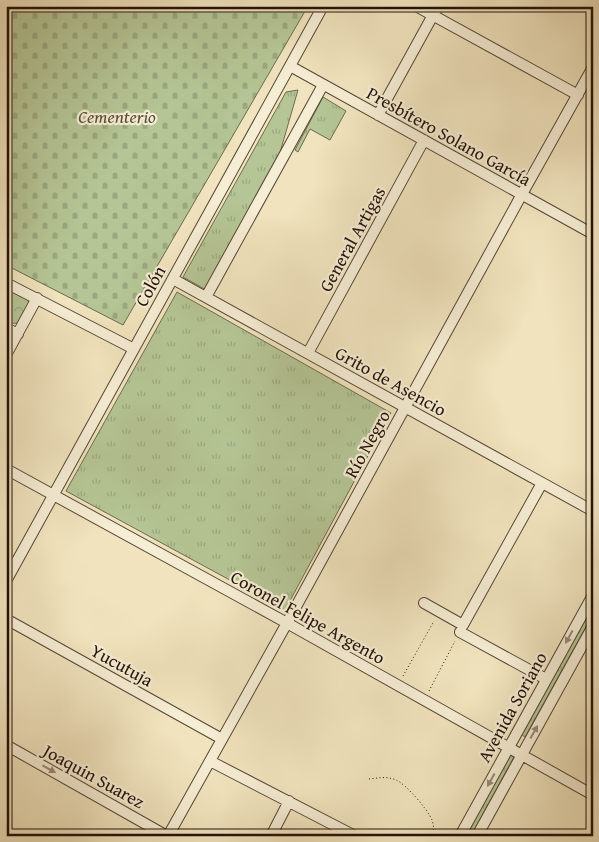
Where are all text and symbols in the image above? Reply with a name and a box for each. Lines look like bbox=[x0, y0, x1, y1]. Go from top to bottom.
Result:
street label: Presbítero Solano García bbox=[362, 79, 537, 193]
park label: Cementerio bbox=[78, 103, 156, 130]
street label: General Artigas bbox=[312, 181, 392, 297]
street label: Colón bbox=[128, 261, 172, 311]
street label: Grito de Asencio bbox=[330, 339, 452, 423]
street label: Río Negro bbox=[337, 405, 397, 483]
street label: Coronel Felipe Argento bbox=[226, 563, 390, 671]
one-way arrow bbox=[565, 630, 573, 644]
street label: Yucutuja bbox=[86, 637, 159, 693]
street label: Avenida Soriano bbox=[470, 647, 554, 767]
one-way arrow bbox=[530, 724, 538, 739]
street label: Joaquin Suarez bbox=[37, 736, 150, 815]
one-way arrow bbox=[41, 765, 56, 773]
one-way arrow bbox=[487, 772, 495, 787]

